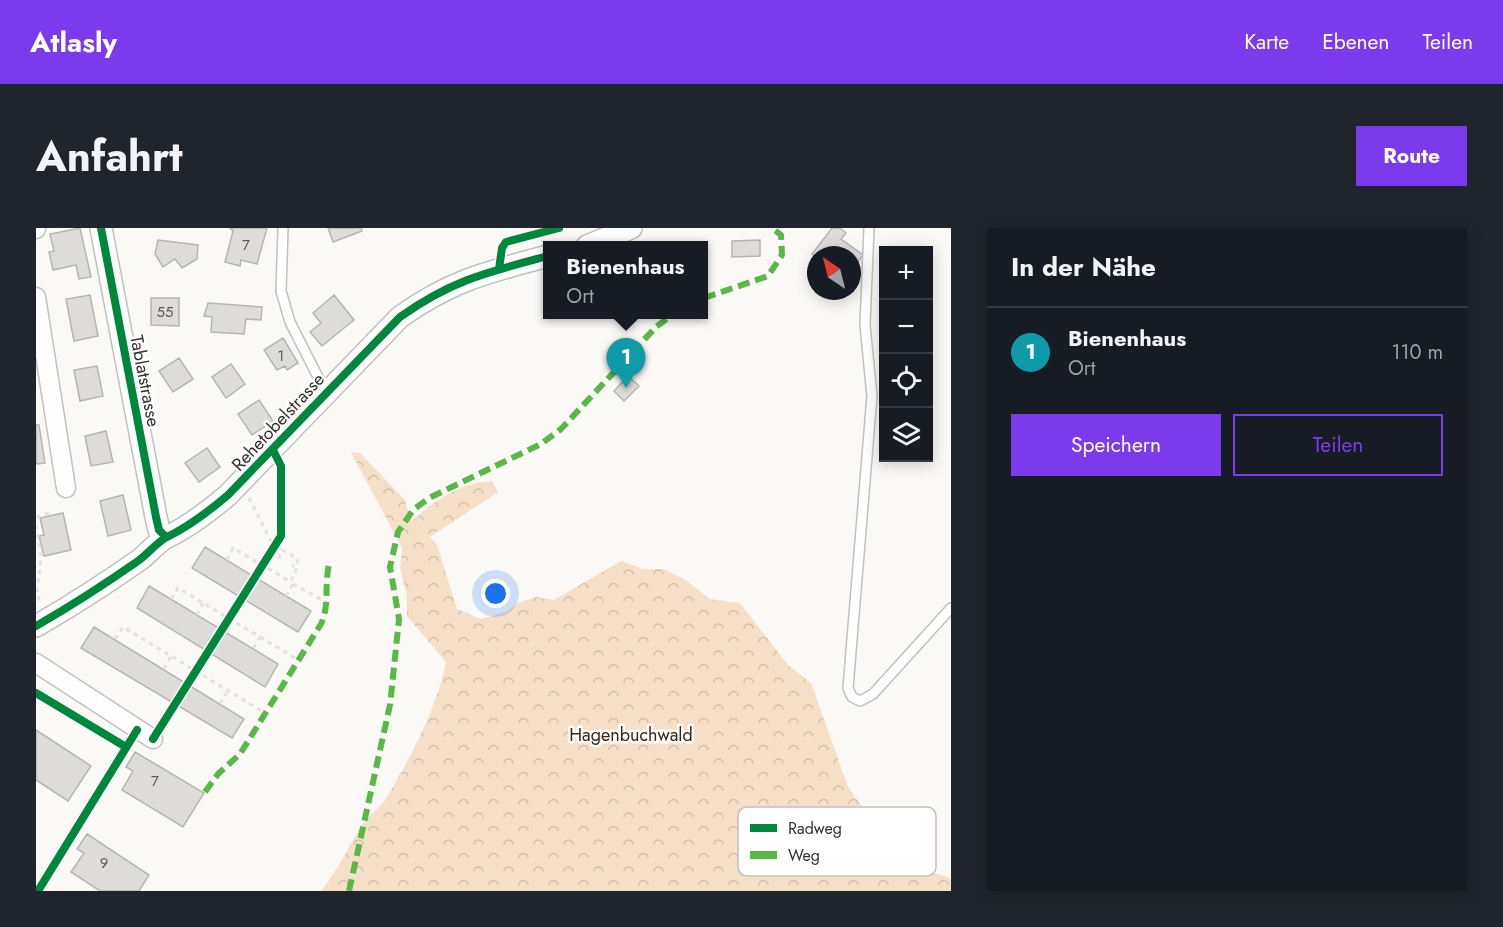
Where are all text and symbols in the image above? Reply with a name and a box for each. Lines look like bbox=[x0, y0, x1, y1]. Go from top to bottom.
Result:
text: Atlasly bbox=[30, 22, 117, 63]
text: Karte bbox=[1244, 27, 1289, 57]
text: Ebenen bbox=[1322, 27, 1389, 57]
text: Teilen bbox=[1422, 27, 1473, 57]
text: Anfahrt bbox=[36, 126, 183, 187]
button: Route bbox=[1356, 126, 1467, 186]
house number: 7 bbox=[242, 234, 250, 256]
popup bbox=[543, 241, 708, 319]
north arrow bbox=[807, 246, 861, 300]
map controls bbox=[879, 246, 933, 462]
button: + bbox=[879, 246, 933, 300]
text: In der Nähe bbox=[1011, 248, 1156, 286]
text: Bienenhaus bbox=[566, 250, 685, 282]
text: Ort bbox=[566, 282, 594, 311]
button: − bbox=[879, 300, 933, 354]
house number: 55 bbox=[157, 301, 173, 323]
text: Bienenhaus bbox=[1068, 322, 1186, 354]
street label: Tablatstrasse bbox=[123, 333, 167, 429]
pin: 1 bbox=[606, 338, 646, 388]
text: 1 bbox=[1025, 338, 1036, 367]
text: 110 m bbox=[1391, 338, 1443, 367]
house number: 1 bbox=[278, 345, 284, 367]
button: locate bbox=[879, 354, 933, 408]
text: Ort bbox=[1068, 354, 1095, 383]
street label: Rehetobelstrasse bbox=[225, 367, 331, 477]
button: layers bbox=[879, 408, 933, 462]
button: Speichern bbox=[1011, 414, 1221, 476]
button: Teilen bbox=[1233, 414, 1443, 476]
your location bbox=[481, 579, 510, 608]
park label: Hagenbuchwald bbox=[569, 722, 693, 748]
house number: 7 bbox=[151, 770, 159, 792]
legend bbox=[738, 807, 936, 876]
text: Radweg bbox=[788, 817, 842, 840]
text: Weg bbox=[788, 844, 820, 867]
house number: 9 bbox=[100, 852, 108, 874]

